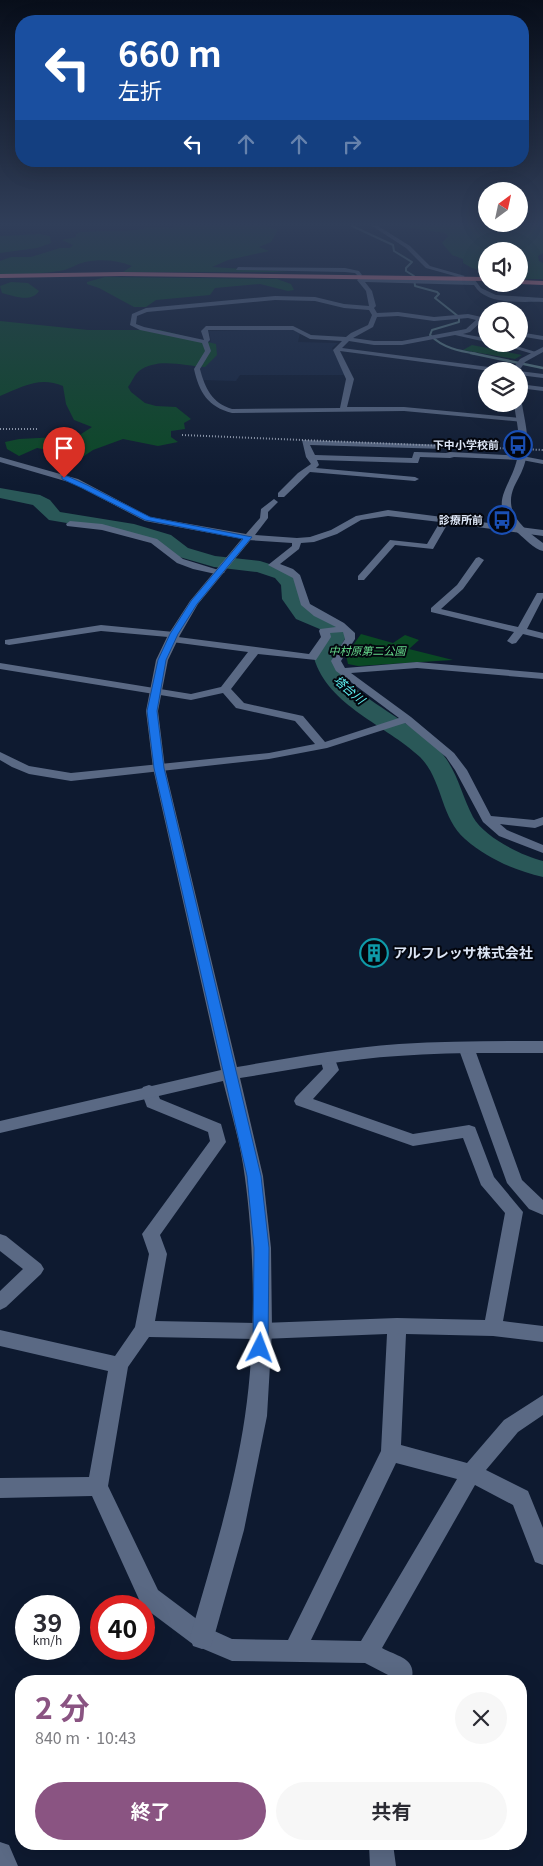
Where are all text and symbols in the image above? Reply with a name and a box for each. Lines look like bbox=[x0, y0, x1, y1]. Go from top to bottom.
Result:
text: 660 m bbox=[118, 26, 222, 77]
icon: left bbox=[35, 35, 100, 100]
text: 左折 bbox=[118, 73, 162, 105]
icon: left bbox=[179, 130, 207, 158]
icon: ahead bbox=[232, 130, 260, 158]
icon: ahead bbox=[285, 130, 313, 158]
icon: right bbox=[338, 130, 366, 158]
north arrow bbox=[478, 182, 528, 232]
map controls bbox=[478, 182, 528, 412]
button: sound bbox=[478, 242, 528, 292]
button: search bbox=[478, 302, 528, 352]
button: layers bbox=[478, 362, 528, 412]
pin bbox=[43, 427, 85, 478]
bus stop icon: 下中小学校前 bbox=[503, 430, 533, 460]
icon: arrive bbox=[50, 434, 78, 462]
place label: 下中小学校前 bbox=[433, 436, 499, 452]
bus stop icon: 診療所前 bbox=[487, 505, 517, 535]
place label: 診療所前 bbox=[439, 511, 483, 527]
park label: 中村原第二公園 bbox=[329, 642, 407, 658]
water label: 塔台川 bbox=[331, 671, 371, 708]
building icon: アルフレッサ株式会社 bbox=[359, 938, 389, 968]
place label: アルフレッサ株式会社 bbox=[393, 942, 533, 962]
position arrow bbox=[233, 1321, 285, 1373]
speed limit sign: 40 bbox=[90, 1595, 155, 1660]
text: 39 bbox=[33, 1603, 62, 1639]
text: km/h bbox=[33, 1631, 62, 1648]
text: 2 分 bbox=[35, 1684, 90, 1728]
button: close bbox=[455, 1692, 507, 1744]
text: 840 m · 10:43 bbox=[35, 1725, 136, 1749]
button: 終了 bbox=[35, 1782, 266, 1840]
button: 共有 bbox=[276, 1782, 507, 1840]

